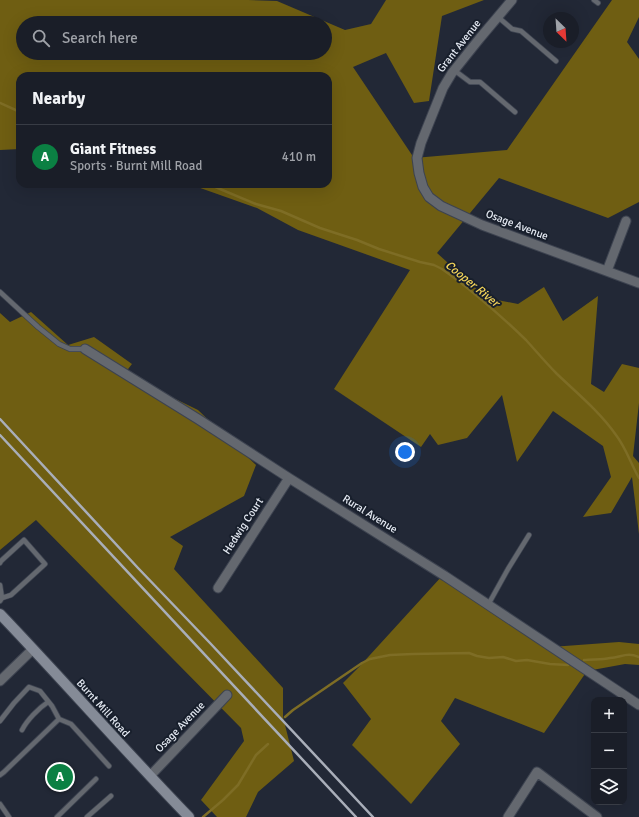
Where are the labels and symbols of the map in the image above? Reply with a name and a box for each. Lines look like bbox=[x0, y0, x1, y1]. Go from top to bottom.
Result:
north arrow bbox=[543, 12, 579, 48]
street label: Grant Avenue bbox=[434, 17, 484, 75]
street label: Osage Avenue bbox=[484, 207, 550, 243]
water label: Cooper River bbox=[442, 258, 503, 311]
your location bbox=[395, 442, 415, 462]
street label: Rural Avenue bbox=[340, 492, 400, 536]
street label: Hedwig Court bbox=[220, 495, 266, 557]
street label: Burnt Mill Road bbox=[74, 676, 132, 740]
street label: Osage Avenue bbox=[152, 699, 208, 755]
pin: A bbox=[47, 762, 73, 792]

